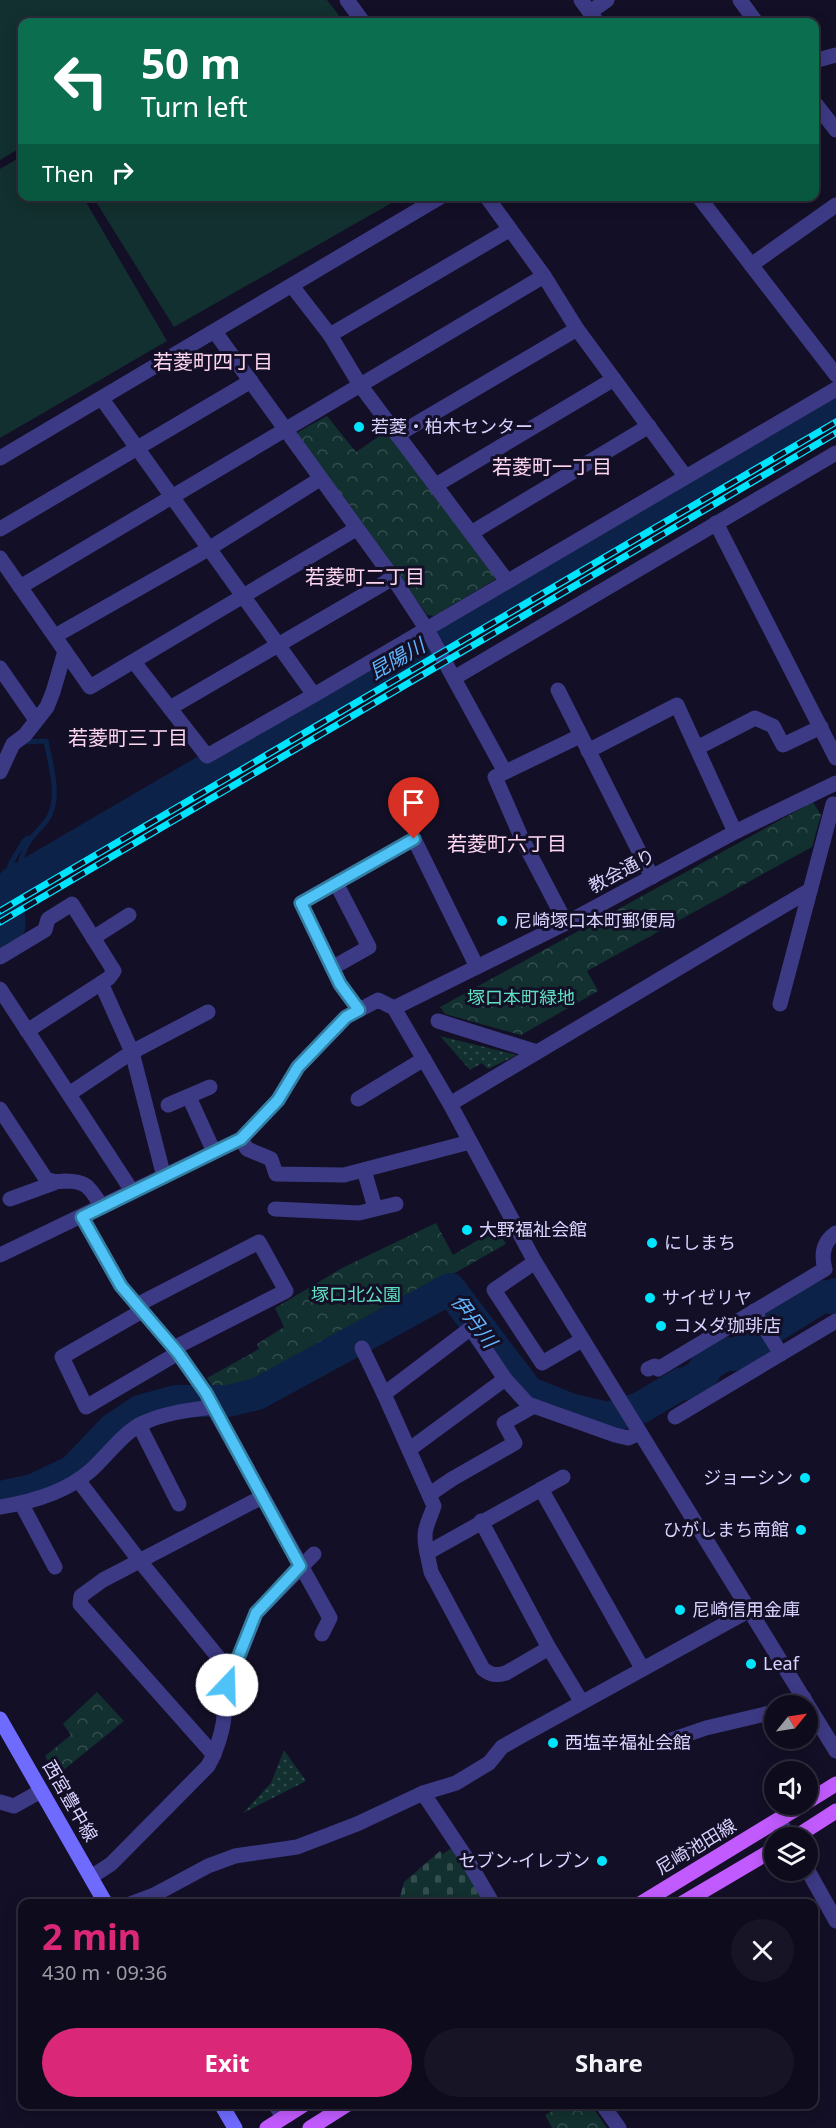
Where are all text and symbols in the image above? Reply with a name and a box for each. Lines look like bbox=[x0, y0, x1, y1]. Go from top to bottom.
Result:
text: 50 m bbox=[141, 34, 241, 91]
icon: left bbox=[42, 42, 120, 120]
text: Turn left bbox=[141, 88, 247, 125]
icon: right bbox=[106, 156, 139, 189]
text: Then bbox=[42, 158, 94, 188]
district label: 若菱町四丁目 bbox=[153, 348, 273, 375]
place label: 若菱・柏木センター bbox=[371, 414, 533, 438]
marker: 若菱・柏木センター bbox=[352, 420, 366, 434]
district label: 若菱町一丁目 bbox=[492, 453, 612, 480]
district label: 若菱町二丁目 bbox=[305, 563, 425, 590]
water label: 昆陽川 bbox=[364, 631, 431, 685]
district label: 若菱町三丁目 bbox=[68, 724, 188, 751]
pin bbox=[388, 777, 439, 839]
icon: arrive bbox=[397, 786, 430, 819]
district label: 若菱町六丁目 bbox=[447, 830, 567, 857]
street label: 教会通り bbox=[584, 843, 659, 898]
place label: 尼崎塚口本町郵便局 bbox=[514, 908, 676, 932]
marker: 尼崎塚口本町郵便局 bbox=[495, 914, 509, 928]
park label: 塚口本町緑地 bbox=[467, 985, 575, 1009]
place label: 大野福祉会館 bbox=[479, 1217, 587, 1241]
marker: 大野福祉会館 bbox=[460, 1223, 474, 1237]
place label: にしまち bbox=[664, 1230, 736, 1254]
marker: にしまち bbox=[645, 1236, 659, 1250]
park label: 塚口北公園 bbox=[311, 1282, 401, 1306]
place label: サイゼリヤ bbox=[662, 1285, 752, 1309]
water label: 伊丹川 bbox=[446, 1289, 504, 1354]
marker: サイゼリヤ bbox=[643, 1291, 657, 1305]
place label: コメダ珈琲店 bbox=[673, 1313, 781, 1337]
marker: コメダ珈琲店 bbox=[654, 1319, 668, 1333]
place label: ジョーシン bbox=[703, 1465, 793, 1489]
marker: ジョーシン bbox=[798, 1471, 812, 1485]
place label: ひがしまち南館 bbox=[663, 1517, 789, 1541]
marker: ひがしまち南館 bbox=[794, 1523, 808, 1537]
place label: 尼崎信用金庫 bbox=[692, 1597, 800, 1621]
marker: 尼崎信用金庫 bbox=[673, 1603, 687, 1617]
place label: Leaf bbox=[763, 1651, 800, 1675]
position arrow bbox=[195, 1653, 259, 1717]
marker: Leaf bbox=[744, 1657, 758, 1671]
north arrow bbox=[764, 1695, 818, 1749]
map controls bbox=[764, 1695, 818, 1881]
place label: 西塩辛福祉会館 bbox=[565, 1730, 691, 1754]
marker: 西塩辛福祉会館 bbox=[546, 1736, 560, 1750]
street label: 西宮豊中線 bbox=[38, 1756, 104, 1845]
button: sound bbox=[764, 1761, 818, 1815]
street label: 尼崎池田線 bbox=[651, 1813, 740, 1880]
button: layers bbox=[764, 1827, 818, 1881]
place label: セブン-イレブン bbox=[458, 1848, 590, 1872]
marker: セブン-イレブン bbox=[595, 1854, 609, 1868]
text: 2 min bbox=[42, 1912, 141, 1961]
button: close bbox=[731, 1919, 794, 1982]
text: 430 m · 09:36 bbox=[42, 1959, 167, 1986]
button: Exit bbox=[42, 2028, 412, 2097]
button: Share bbox=[424, 2028, 794, 2097]

